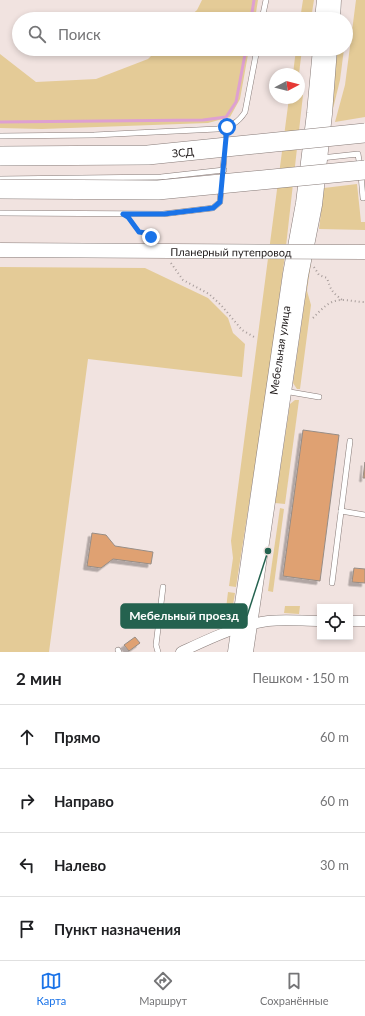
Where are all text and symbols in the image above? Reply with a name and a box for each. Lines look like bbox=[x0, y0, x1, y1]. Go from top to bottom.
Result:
search box bbox=[12, 12, 353, 56]
icon: search bbox=[26, 23, 48, 45]
text: Поиск bbox=[58, 25, 101, 43]
north arrow bbox=[269, 68, 305, 104]
route start bbox=[218, 118, 236, 136]
street label: ЗСД bbox=[171, 144, 195, 159]
route end bbox=[142, 228, 160, 246]
street label: Планерный путепровод bbox=[170, 244, 292, 258]
street label: Мебельная улица bbox=[266, 305, 292, 396]
callout: Мебельный проезд bbox=[121, 604, 247, 628]
map controls bbox=[317, 604, 353, 640]
button: locate bbox=[317, 604, 353, 640]
text: Мебельный проезд bbox=[129, 608, 239, 623]
text: 2 мин bbox=[16, 668, 62, 689]
text: Пешком · 150 m bbox=[252, 670, 349, 686]
icon: ahead bbox=[16, 726, 38, 748]
text: Прямо bbox=[54, 728, 100, 746]
text: 60 m bbox=[320, 729, 349, 745]
icon: right bbox=[16, 790, 38, 812]
text: Направо bbox=[54, 792, 114, 810]
text: 60 m bbox=[320, 793, 349, 809]
icon: left bbox=[16, 854, 38, 876]
text: Налево bbox=[54, 856, 106, 874]
text: 30 m bbox=[320, 857, 349, 873]
icon: arrive bbox=[16, 918, 38, 940]
text: Пункт назначения bbox=[54, 920, 181, 938]
tab: Карта bbox=[36, 970, 66, 1007]
tab: Маршрут bbox=[139, 970, 187, 1007]
tab: Сохранённые bbox=[260, 970, 329, 1007]

